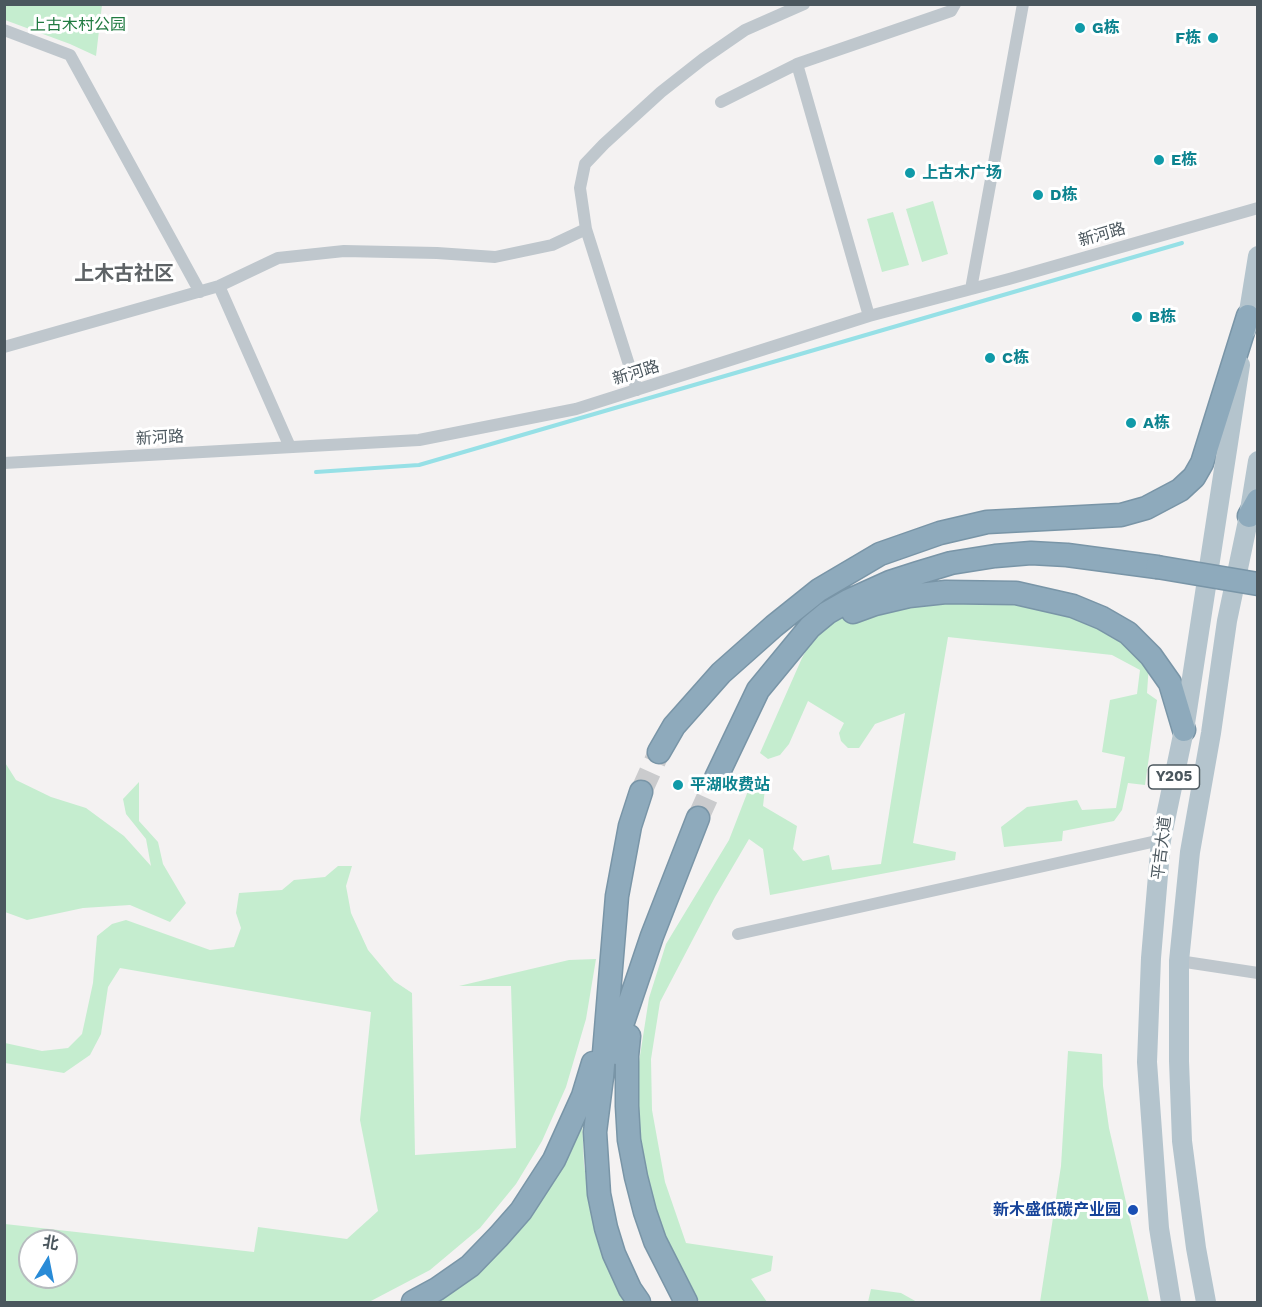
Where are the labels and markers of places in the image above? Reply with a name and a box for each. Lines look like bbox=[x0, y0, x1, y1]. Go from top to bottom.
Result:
place label: G栋 bbox=[1092, 18, 1120, 38]
marker: G栋 bbox=[1073, 21, 1087, 35]
place label: F栋 bbox=[1175, 28, 1201, 48]
marker: F栋 bbox=[1206, 31, 1220, 45]
place label: E栋 bbox=[1171, 150, 1197, 170]
marker: E栋 bbox=[1152, 153, 1166, 167]
place label: 上古木广场 bbox=[922, 163, 1002, 183]
marker: 上古木广场 bbox=[903, 166, 917, 180]
place label: D栋 bbox=[1050, 185, 1077, 205]
marker: D栋 bbox=[1031, 188, 1045, 202]
place label: B栋 bbox=[1149, 307, 1176, 327]
marker: B栋 bbox=[1130, 310, 1144, 324]
place label: C栋 bbox=[1002, 348, 1029, 368]
marker: C栋 bbox=[983, 351, 997, 365]
place label: A栋 bbox=[1143, 413, 1170, 433]
marker: A栋 bbox=[1124, 416, 1138, 430]
place label: 平湖收费站 bbox=[690, 775, 770, 795]
marker: 平湖收费站 bbox=[671, 778, 685, 792]
place label: 新木盛低碳产业园 bbox=[993, 1200, 1121, 1220]
marker: 新木盛低碳产业园 bbox=[1126, 1203, 1140, 1217]

